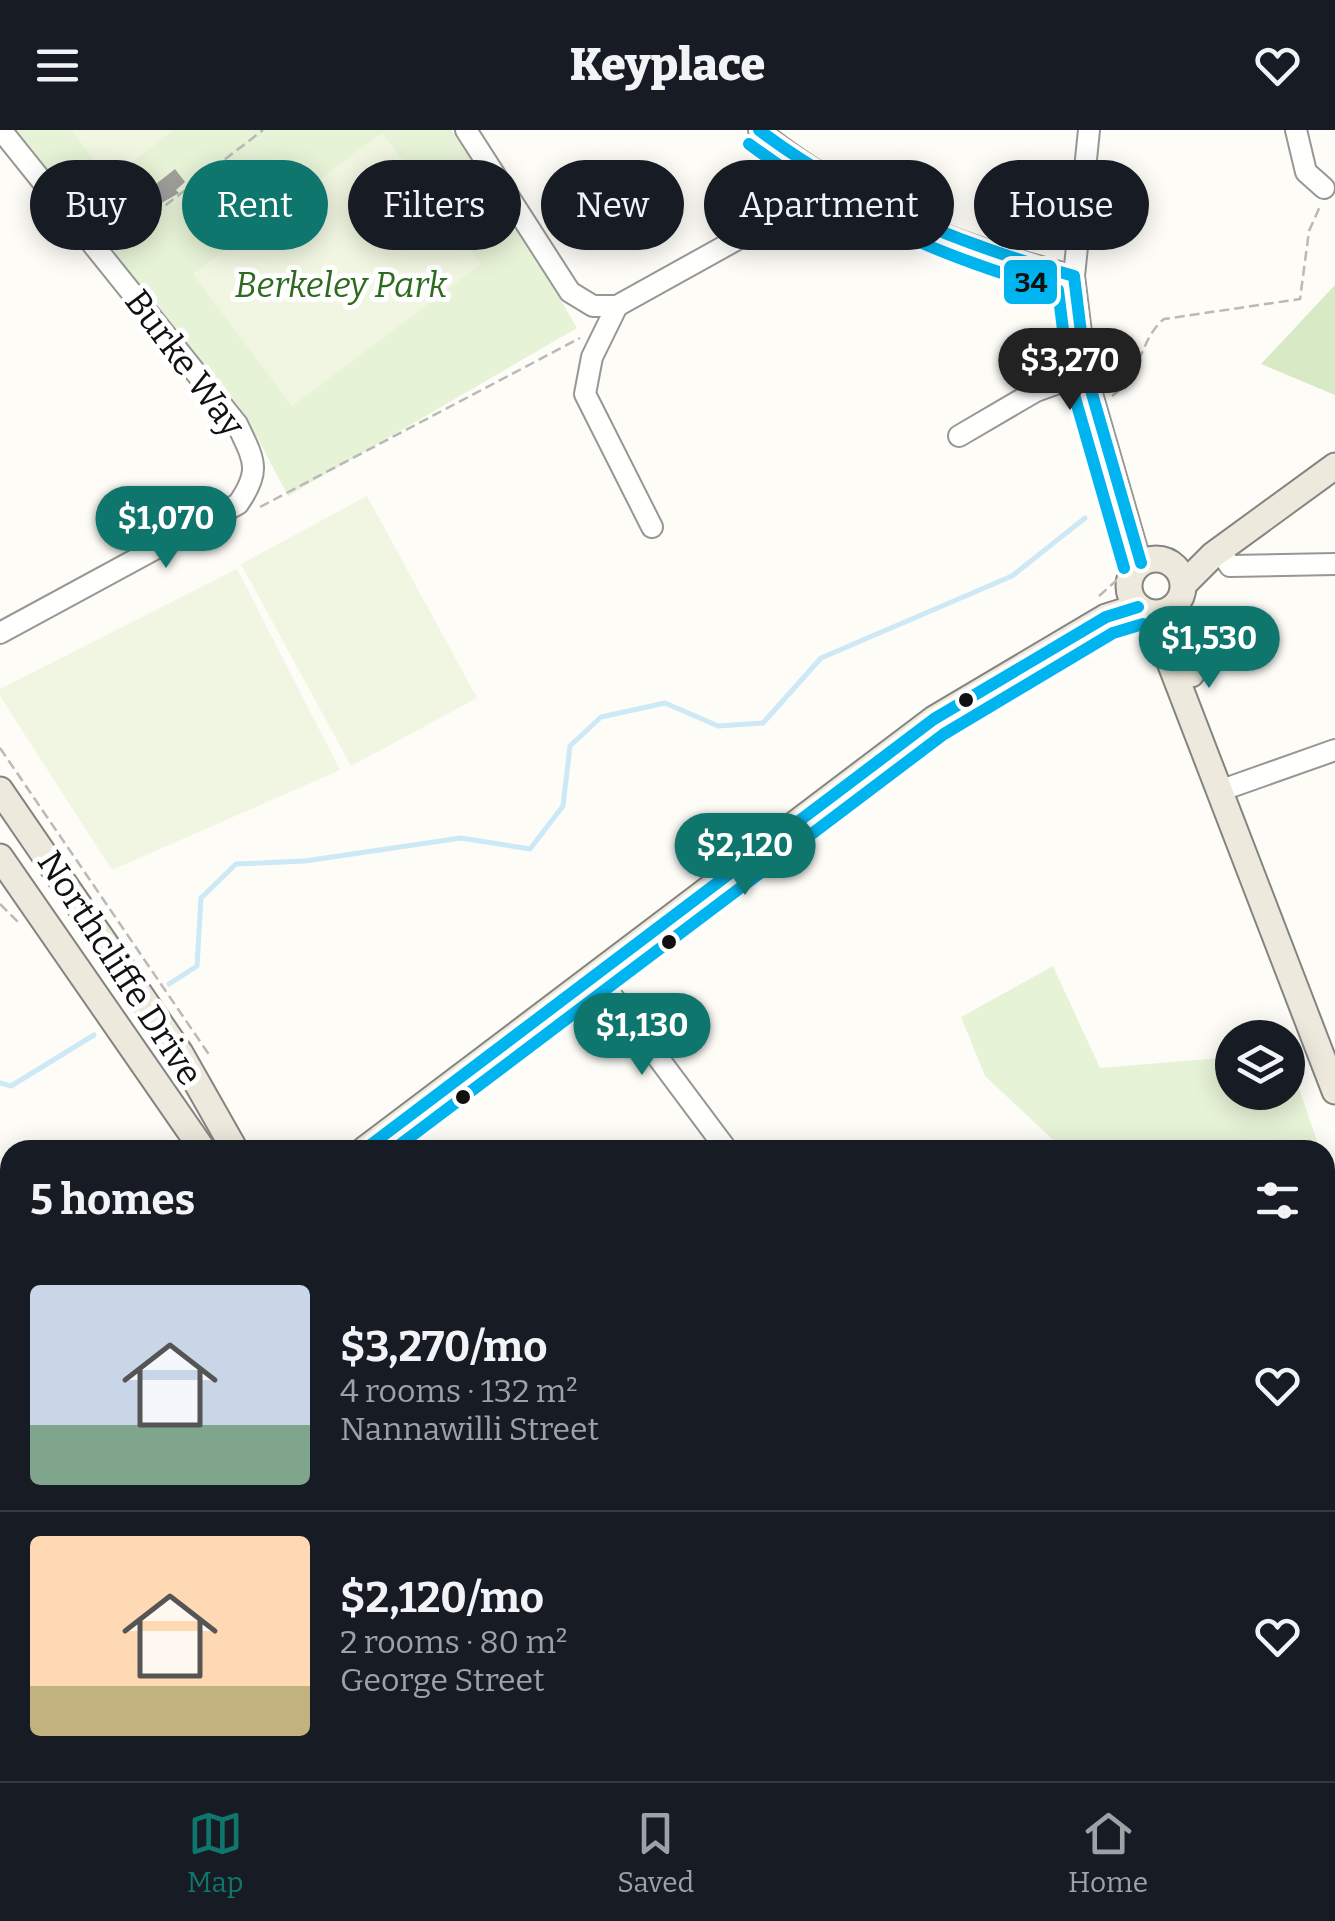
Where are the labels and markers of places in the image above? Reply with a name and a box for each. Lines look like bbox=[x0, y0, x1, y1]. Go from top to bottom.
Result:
pin: $3,270 bbox=[989, 328, 1151, 413]
pin: $1,070 bbox=[85, 486, 247, 571]
pin: $1,530 bbox=[1128, 606, 1290, 691]
unlabelled marker bbox=[956, 690, 976, 710]
pin: $2,120 bbox=[664, 813, 826, 898]
unlabelled marker bbox=[659, 932, 679, 952]
pin: $1,130 bbox=[561, 993, 723, 1078]
unlabelled marker bbox=[453, 1087, 473, 1107]

